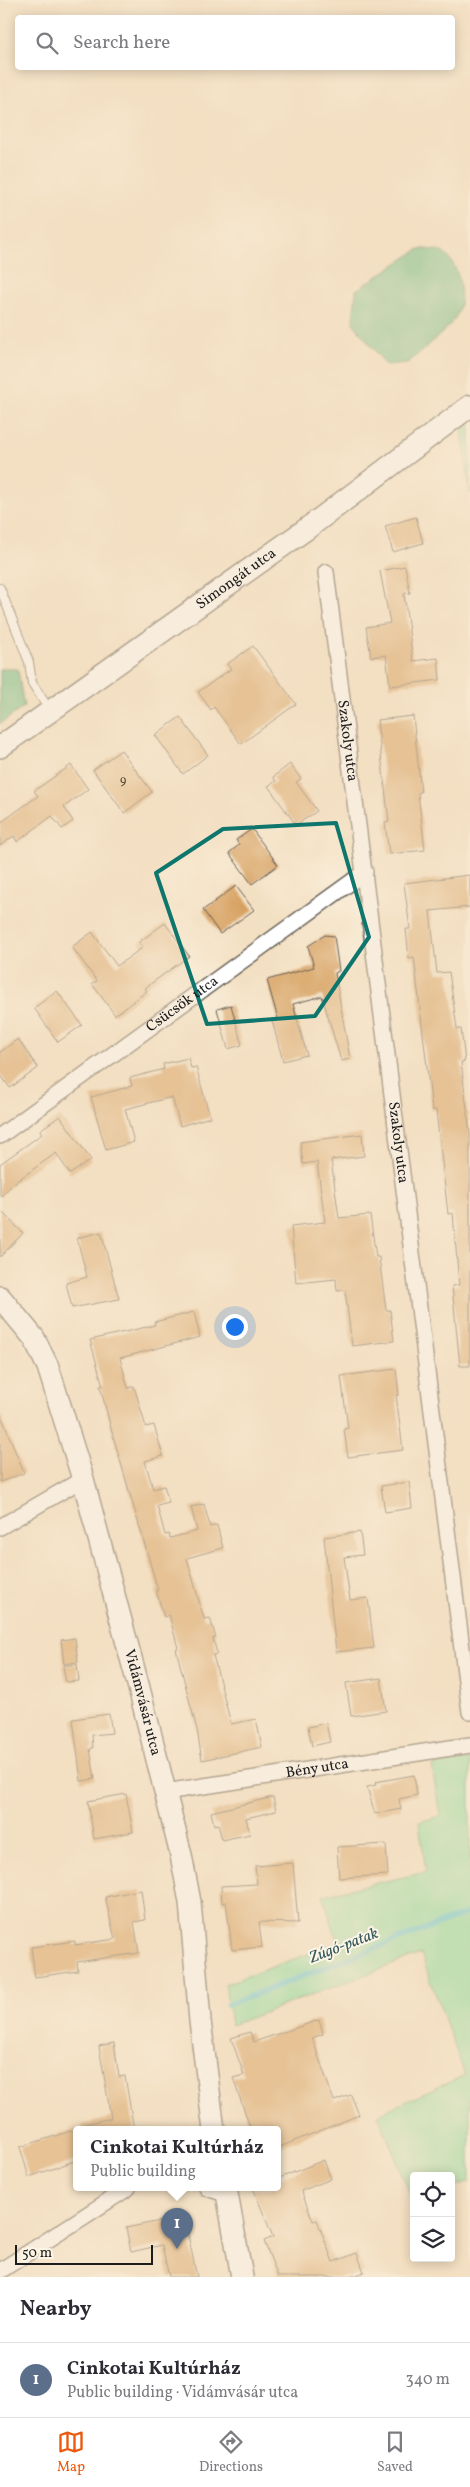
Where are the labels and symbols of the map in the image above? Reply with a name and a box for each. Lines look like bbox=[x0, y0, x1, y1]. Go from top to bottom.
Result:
street label: Simongát utca bbox=[192, 543, 281, 615]
street label: Szakoly utca bbox=[332, 699, 363, 783]
house number: 9 bbox=[120, 773, 126, 789]
street label: Csücsök utca bbox=[142, 971, 223, 1037]
street label: Szakoly utca bbox=[382, 1100, 414, 1184]
your location bbox=[222, 1314, 248, 1340]
street label: Vidámvásár utca bbox=[119, 1647, 166, 1758]
street label: Bény utca bbox=[284, 1753, 350, 1784]
water label: Zúgó-patak bbox=[305, 1923, 382, 1970]
pin: 1 bbox=[161, 2208, 193, 2249]
scale bar bbox=[15, 2242, 152, 2265]

